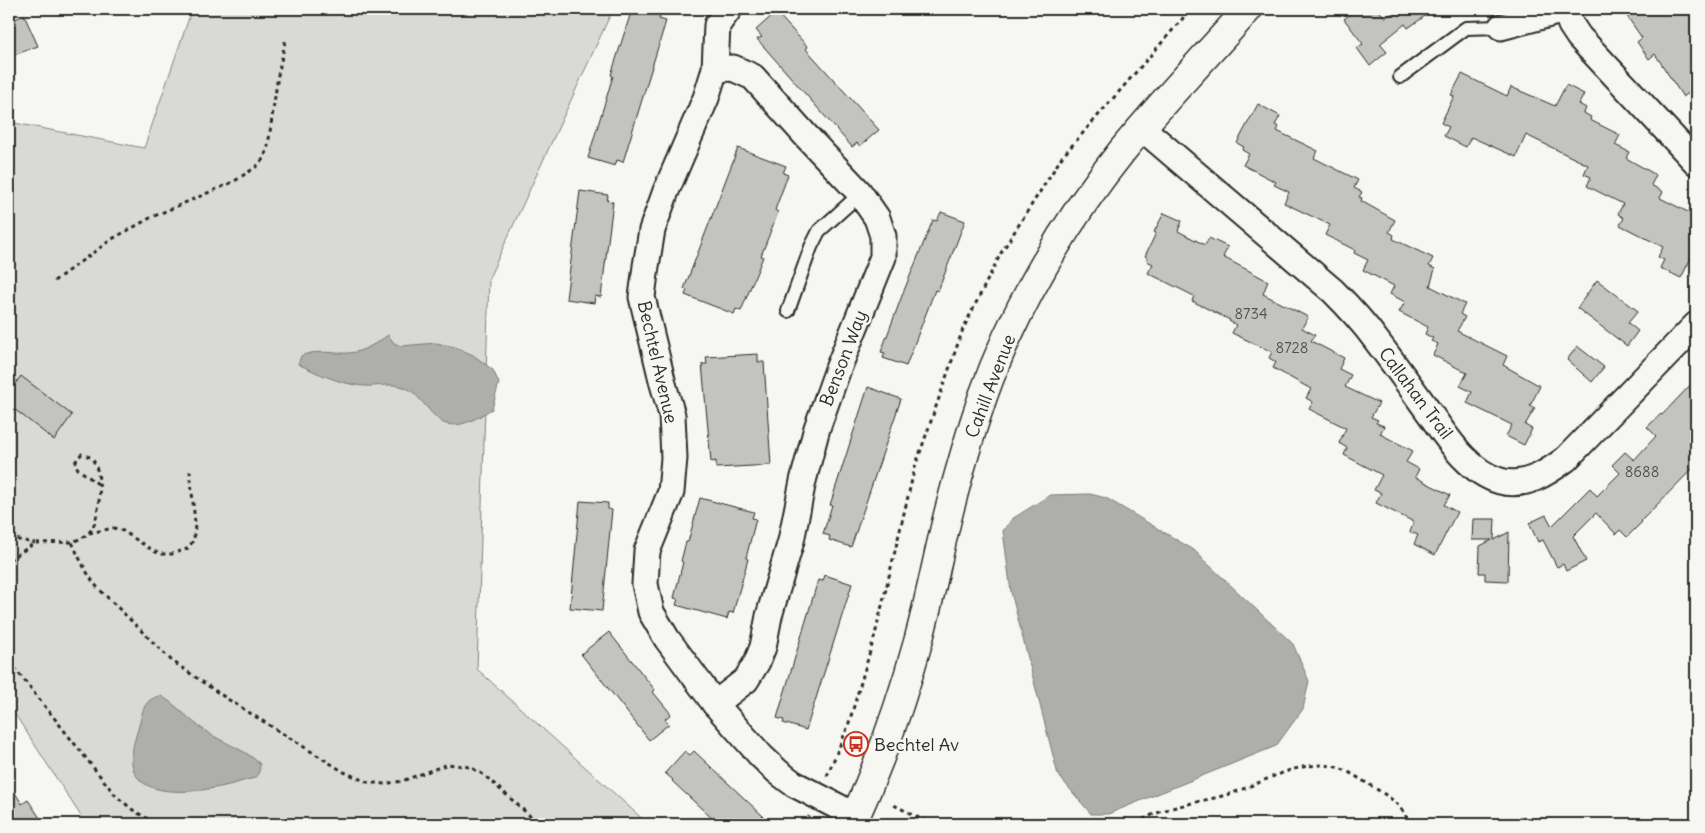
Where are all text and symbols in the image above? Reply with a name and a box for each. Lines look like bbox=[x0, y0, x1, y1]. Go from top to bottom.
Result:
street label: Bechtel Avenue bbox=[633, 298, 683, 426]
house number: 8734 bbox=[1234, 304, 1268, 323]
street label: Benson Way bbox=[814, 307, 872, 409]
street label: Cahill Avenue bbox=[960, 331, 1020, 441]
house number: 8728 bbox=[1276, 338, 1308, 357]
street label: Callahan Trail bbox=[1374, 342, 1458, 444]
house number: 8688 bbox=[1625, 462, 1659, 481]
bus stop icon: Bechtel Av bbox=[843, 731, 869, 757]
place label: Bechtel Av bbox=[874, 733, 959, 756]

